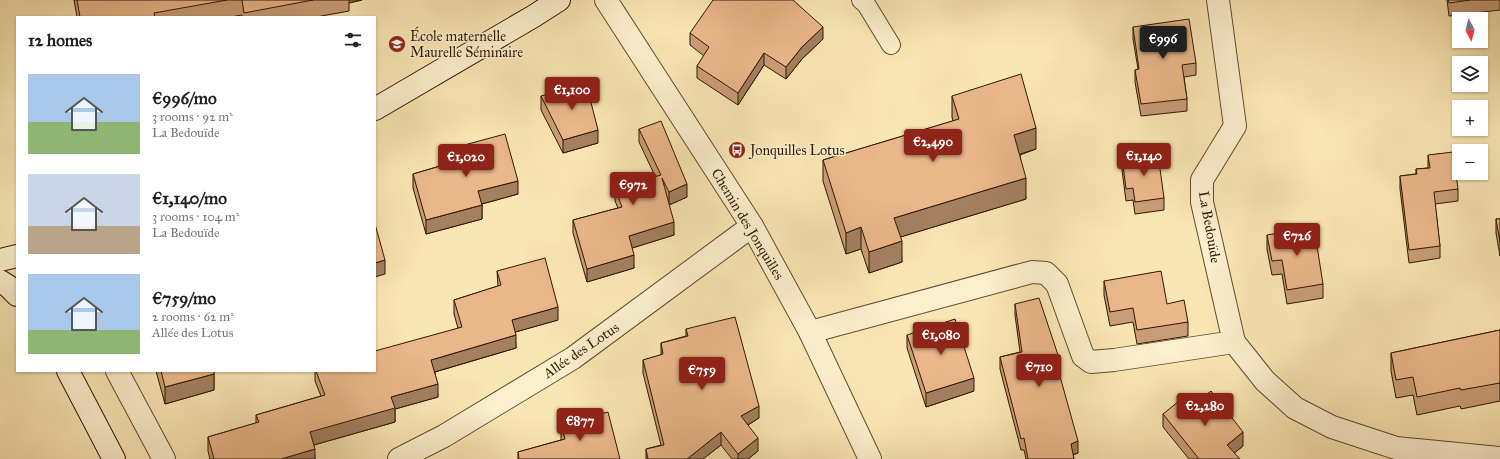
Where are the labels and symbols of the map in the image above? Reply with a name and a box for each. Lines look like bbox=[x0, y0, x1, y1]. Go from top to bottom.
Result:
north arrow bbox=[1452, 12, 1488, 48]
place label: École maternelle Maurelle Séminaire bbox=[410, 26, 523, 61]
pin: €996 bbox=[1139, 26, 1187, 60]
school or university icon: École maternelle Maurelle Séminaire bbox=[387, 34, 407, 54]
pin: €1,100 bbox=[539, 77, 605, 111]
pin: €2,490 bbox=[900, 129, 966, 163]
bus stop icon: Jonquilles Lotus bbox=[727, 140, 747, 160]
place label: Jonquilles Lotus bbox=[748, 142, 845, 160]
pin: €1,140 bbox=[1111, 143, 1177, 177]
pin: €1,020 bbox=[433, 144, 499, 178]
street label: Chemin des Jonquilles bbox=[707, 166, 788, 284]
pin: €972 bbox=[609, 172, 657, 206]
street label: La Bedouïde bbox=[1195, 190, 1224, 265]
pin: €726 bbox=[1273, 223, 1321, 257]
street label: Allée des Lotus bbox=[539, 319, 622, 383]
pin: €1,080 bbox=[908, 322, 974, 356]
pin: €710 bbox=[1015, 354, 1063, 388]
pin: €759 bbox=[678, 357, 726, 391]
pin: €2,280 bbox=[1172, 393, 1238, 427]
pin: €877 bbox=[556, 408, 604, 442]

